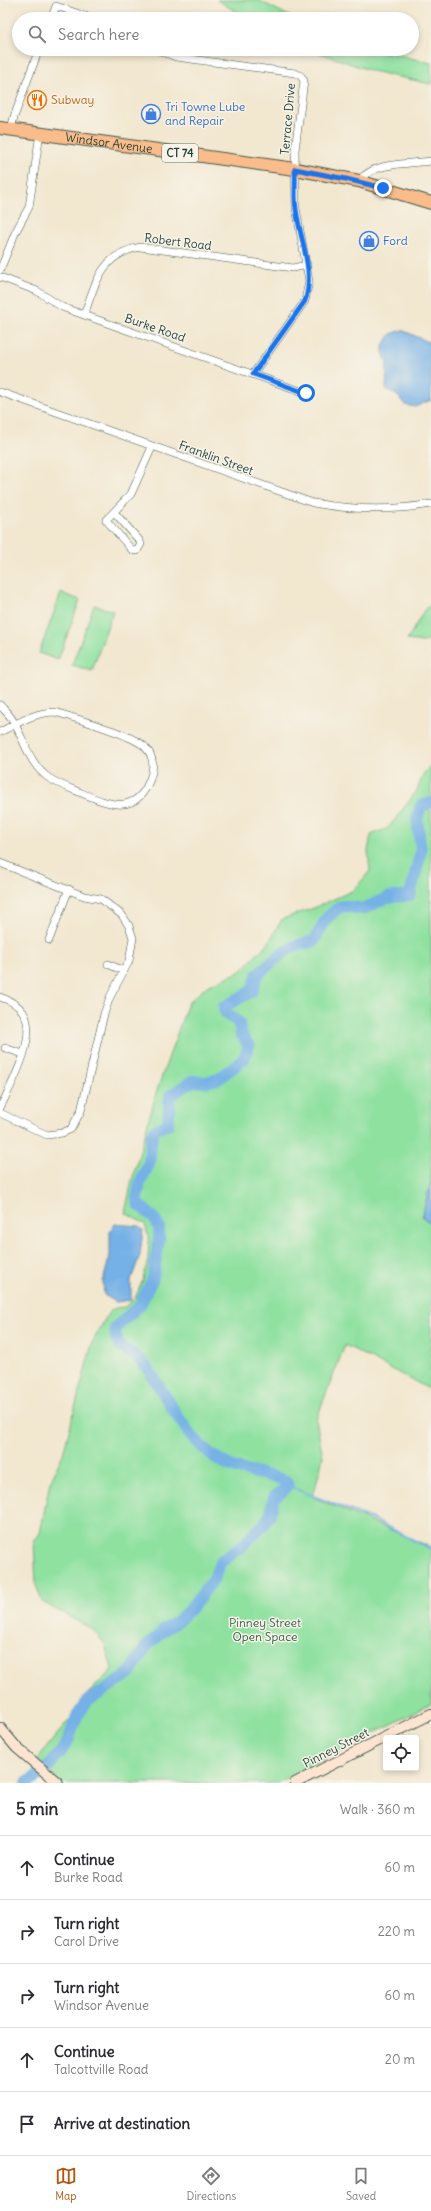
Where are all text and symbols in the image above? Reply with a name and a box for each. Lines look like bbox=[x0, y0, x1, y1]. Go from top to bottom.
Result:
search box bbox=[12, 12, 419, 56]
icon: search bbox=[26, 23, 48, 45]
text: Search here bbox=[58, 25, 139, 44]
street label: Terrace Drive bbox=[277, 82, 298, 155]
restaurant icon: Subway bbox=[26, 89, 48, 111]
place label: Subway bbox=[51, 92, 94, 107]
place label: Tri Towne Lube and Repair bbox=[165, 99, 245, 128]
shop icon: Tri Towne Lube and Repair bbox=[140, 103, 162, 125]
street label: Windsor Avenue bbox=[64, 129, 154, 156]
road number: CT 74 bbox=[162, 144, 198, 162]
route end bbox=[374, 179, 392, 197]
street label: Robert Road bbox=[144, 230, 212, 253]
shop icon: Ford bbox=[358, 230, 380, 252]
place label: Ford bbox=[383, 233, 408, 248]
street label: Burke Road bbox=[123, 310, 188, 345]
route start bbox=[297, 384, 315, 402]
street label: Franklin Street bbox=[177, 437, 255, 478]
park label: Pinney Street Open Space bbox=[229, 1615, 301, 1644]
street label: Pinney Street bbox=[300, 1725, 371, 1771]
map controls bbox=[383, 1735, 419, 1771]
button: locate bbox=[383, 1735, 419, 1771]
text: 5 min bbox=[16, 1798, 58, 1820]
text: Walk · 360 m bbox=[340, 1801, 415, 1818]
text: Continue bbox=[54, 1850, 115, 1869]
icon: ahead bbox=[16, 1857, 38, 1879]
text: 60 m bbox=[384, 1859, 415, 1876]
text: Burke Road bbox=[54, 1869, 123, 1886]
text: Turn right bbox=[54, 1914, 119, 1933]
icon: right bbox=[16, 1921, 38, 1943]
text: 220 m bbox=[378, 1923, 415, 1940]
text: Carol Drive bbox=[54, 1933, 119, 1950]
text: Turn right bbox=[54, 1978, 119, 1997]
icon: right bbox=[16, 1985, 38, 2007]
text: 60 m bbox=[384, 1987, 415, 2004]
text: Windsor Avenue bbox=[54, 1997, 149, 2014]
text: Continue bbox=[54, 2042, 115, 2061]
icon: ahead bbox=[16, 2049, 38, 2071]
text: 20 m bbox=[385, 2051, 415, 2068]
text: Talcottville Road bbox=[54, 2061, 148, 2078]
icon: arrive bbox=[16, 2113, 38, 2135]
text: Arrive at destination bbox=[54, 2114, 190, 2133]
tab: Map bbox=[55, 2165, 77, 2203]
tab: Directions bbox=[187, 2165, 236, 2203]
tab: Saved bbox=[346, 2165, 376, 2203]

